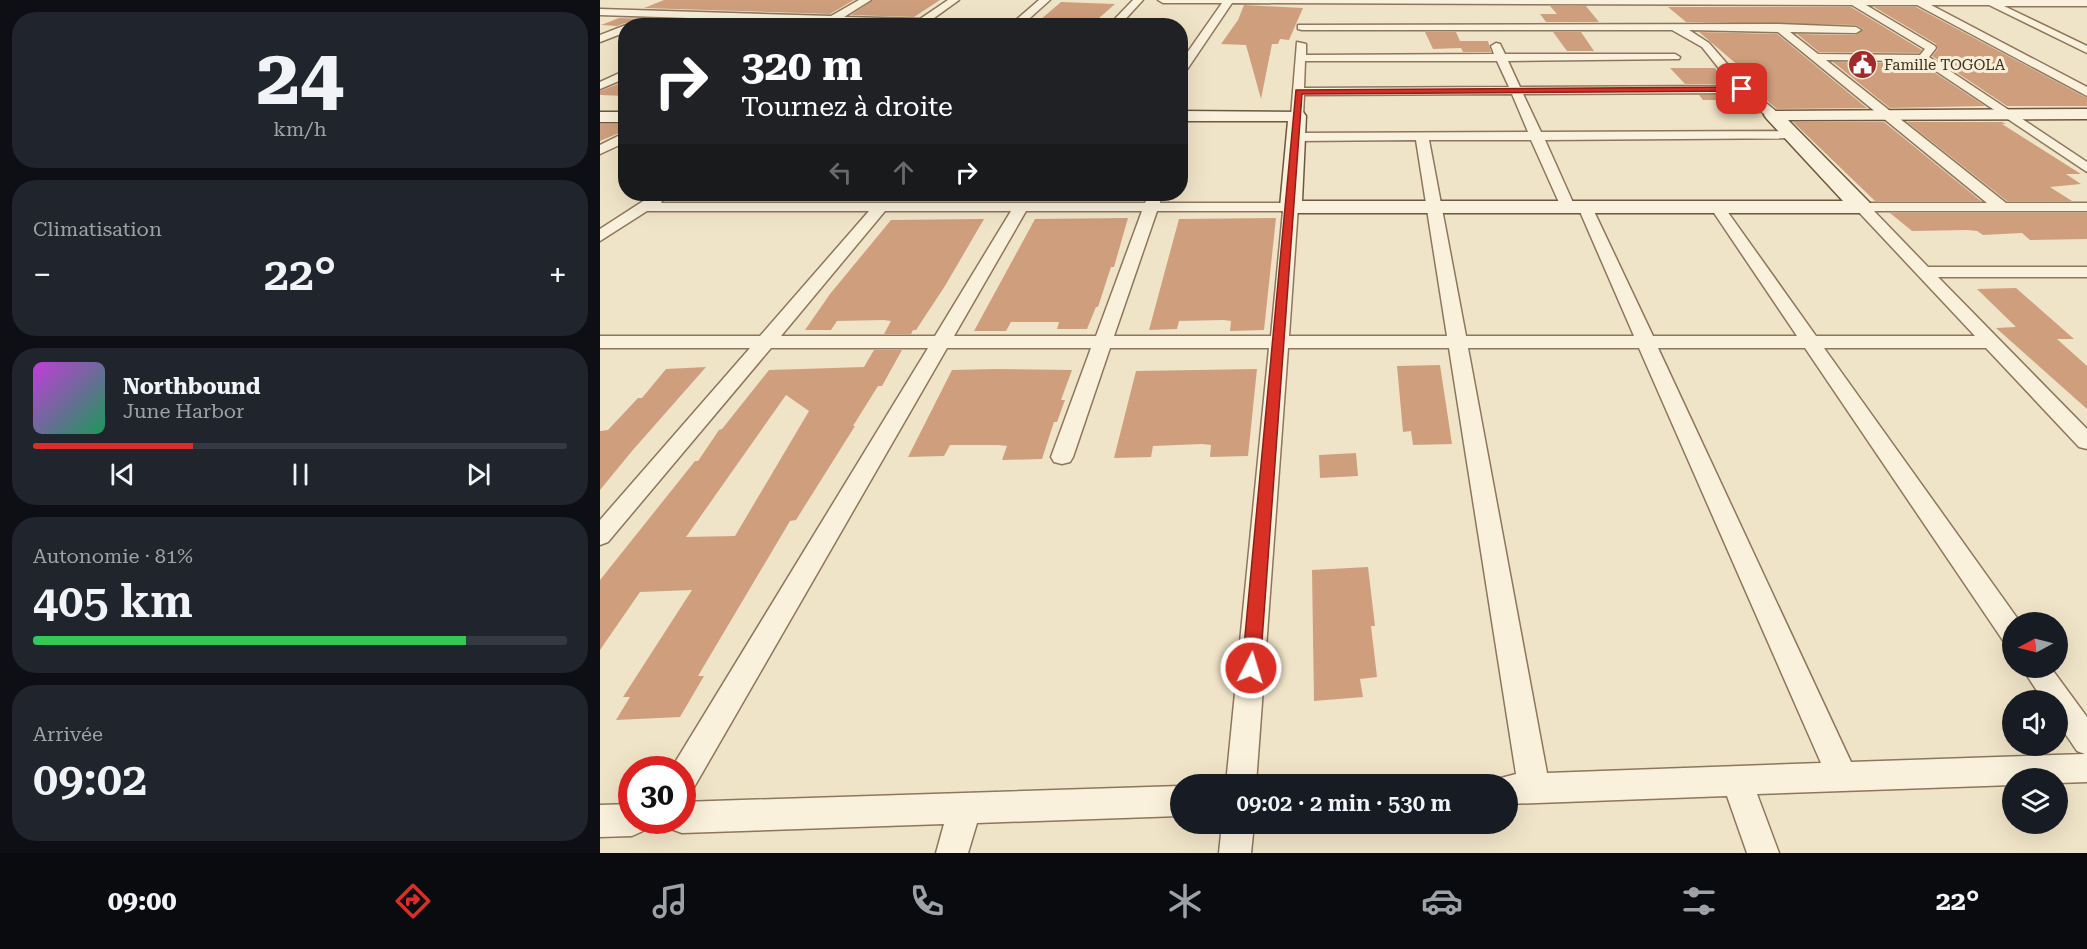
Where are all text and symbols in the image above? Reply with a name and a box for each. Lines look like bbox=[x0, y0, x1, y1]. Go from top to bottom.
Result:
text: 24 bbox=[256, 32, 344, 123]
text: 320 m bbox=[741, 41, 863, 90]
icon: right bbox=[642, 42, 720, 120]
public building icon: Famille TOGOLA bbox=[1847, 49, 1879, 81]
place label: Famille TOGOLA bbox=[1884, 56, 2006, 74]
pin bbox=[1716, 63, 1767, 114]
icon: arrive bbox=[1725, 72, 1758, 105]
text: Tournez à droite bbox=[741, 91, 953, 123]
text: km/h bbox=[273, 117, 327, 141]
icon: left bbox=[824, 156, 857, 189]
icon: ahead bbox=[887, 156, 920, 189]
icon: right bbox=[950, 156, 983, 189]
text: Climatisation bbox=[33, 217, 162, 241]
text: 22° bbox=[264, 248, 336, 301]
text: − bbox=[33, 255, 51, 294]
text: + bbox=[549, 255, 567, 294]
text: Northbound bbox=[123, 374, 261, 399]
text: June Harbor bbox=[123, 399, 244, 423]
icon: previous bbox=[106, 458, 139, 491]
icon: pause bbox=[284, 458, 317, 491]
icon: next bbox=[462, 458, 495, 491]
text: Autonomie · 81% bbox=[33, 544, 193, 568]
text: 405 km bbox=[33, 575, 193, 628]
north arrow bbox=[2002, 612, 2068, 678]
map controls bbox=[2002, 612, 2068, 834]
position arrow bbox=[1219, 636, 1283, 700]
button: sound bbox=[2002, 690, 2068, 756]
text: Arrivée bbox=[33, 722, 103, 746]
text: 09:02 bbox=[33, 753, 147, 806]
speed limit sign: 30 bbox=[618, 756, 696, 834]
button: layers bbox=[2002, 768, 2068, 834]
text: 09:02 · 2 min · 530 m bbox=[1237, 791, 1451, 816]
icon: directions bbox=[392, 880, 434, 922]
icon: music bbox=[649, 880, 691, 922]
icon: phone bbox=[906, 880, 948, 922]
icon: climate bbox=[1164, 880, 1206, 922]
icon: car bbox=[1421, 880, 1463, 922]
icon: filters bbox=[1678, 880, 1720, 922]
text: 09:00 bbox=[108, 885, 177, 917]
text: 22° bbox=[1936, 885, 1979, 917]

